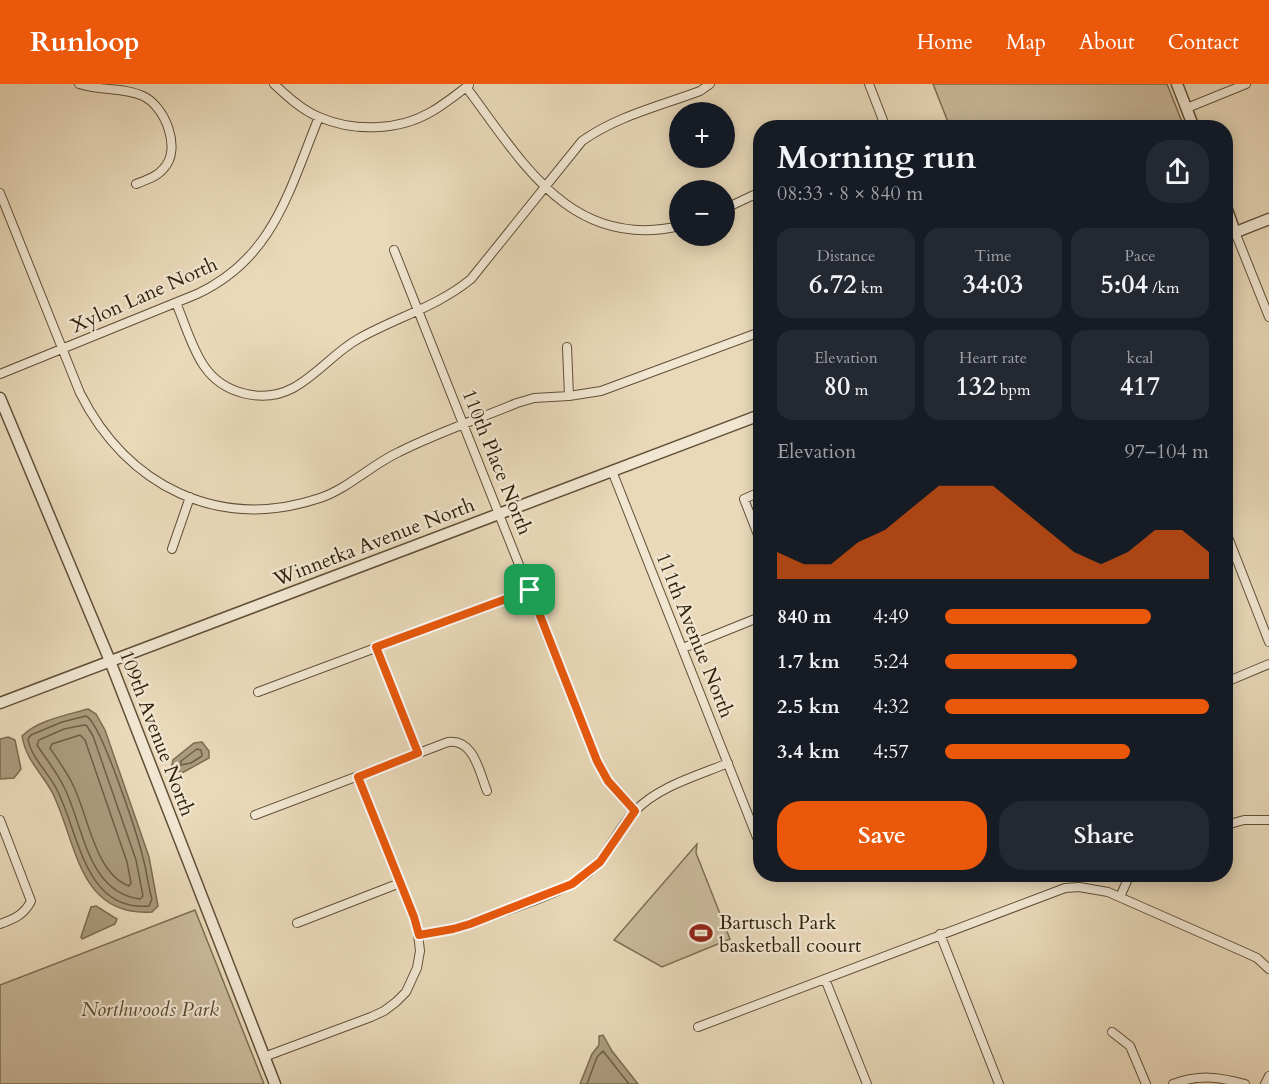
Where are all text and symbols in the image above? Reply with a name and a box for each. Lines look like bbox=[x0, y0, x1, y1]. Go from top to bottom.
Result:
text: Runloop bbox=[30, 23, 140, 61]
text: Home bbox=[917, 28, 973, 57]
text: Map bbox=[1006, 28, 1046, 57]
text: About bbox=[1079, 28, 1135, 57]
text: Contact bbox=[1168, 28, 1239, 57]
map controls bbox=[669, 102, 735, 246]
button: + bbox=[669, 102, 735, 168]
text: Morning run bbox=[777, 135, 977, 180]
button: share bbox=[1146, 140, 1209, 203]
button: − bbox=[669, 180, 735, 246]
text: 08:33 · 8 × 840 m bbox=[777, 180, 923, 207]
text: Distance bbox=[817, 245, 875, 267]
text: Time bbox=[974, 245, 1012, 267]
text: Pace bbox=[1125, 245, 1155, 267]
street label: Xylon Lane North bbox=[66, 251, 222, 339]
text: 6.72 bbox=[809, 267, 857, 302]
text: 34:03 bbox=[963, 267, 1023, 302]
text: 5:04 bbox=[1100, 267, 1148, 302]
text: km bbox=[857, 277, 883, 299]
text: /km bbox=[1148, 277, 1180, 299]
text: Elevation bbox=[814, 347, 878, 369]
text: Heart rate bbox=[959, 347, 1027, 369]
text: kcal bbox=[1127, 347, 1153, 369]
text: 80 bbox=[824, 369, 850, 404]
text: 132 bbox=[956, 369, 996, 404]
text: 417 bbox=[1120, 369, 1160, 404]
text: m bbox=[850, 379, 868, 401]
text: bpm bbox=[996, 379, 1030, 401]
street label: 110th Place North bbox=[455, 385, 539, 539]
text: Elevation bbox=[777, 438, 856, 465]
text: 97–104 m bbox=[1124, 438, 1209, 465]
street label: Winnetka Avenue North bbox=[269, 491, 478, 593]
street label: 111th Avenue North bbox=[650, 548, 741, 722]
pin bbox=[504, 564, 555, 615]
icon: arrive bbox=[513, 573, 546, 606]
text: 840 m bbox=[777, 603, 832, 630]
text: 4:49 bbox=[873, 603, 909, 630]
street label: 109th Avenue North bbox=[113, 646, 201, 820]
text: 1.7 km bbox=[777, 648, 840, 675]
text: 5:24 bbox=[873, 648, 909, 675]
text: 2.5 km bbox=[777, 693, 840, 720]
text: 4:32 bbox=[873, 693, 909, 720]
text: 3.4 km bbox=[777, 738, 840, 765]
text: 4:57 bbox=[873, 738, 909, 765]
button: Save bbox=[777, 801, 987, 870]
button: Share bbox=[999, 801, 1209, 870]
place label: Bartusch Park basketball coourt bbox=[719, 909, 862, 959]
sports icon: Bartusch Park basketball coourt bbox=[688, 920, 714, 946]
park label: Northwoods Park bbox=[81, 996, 219, 1023]

